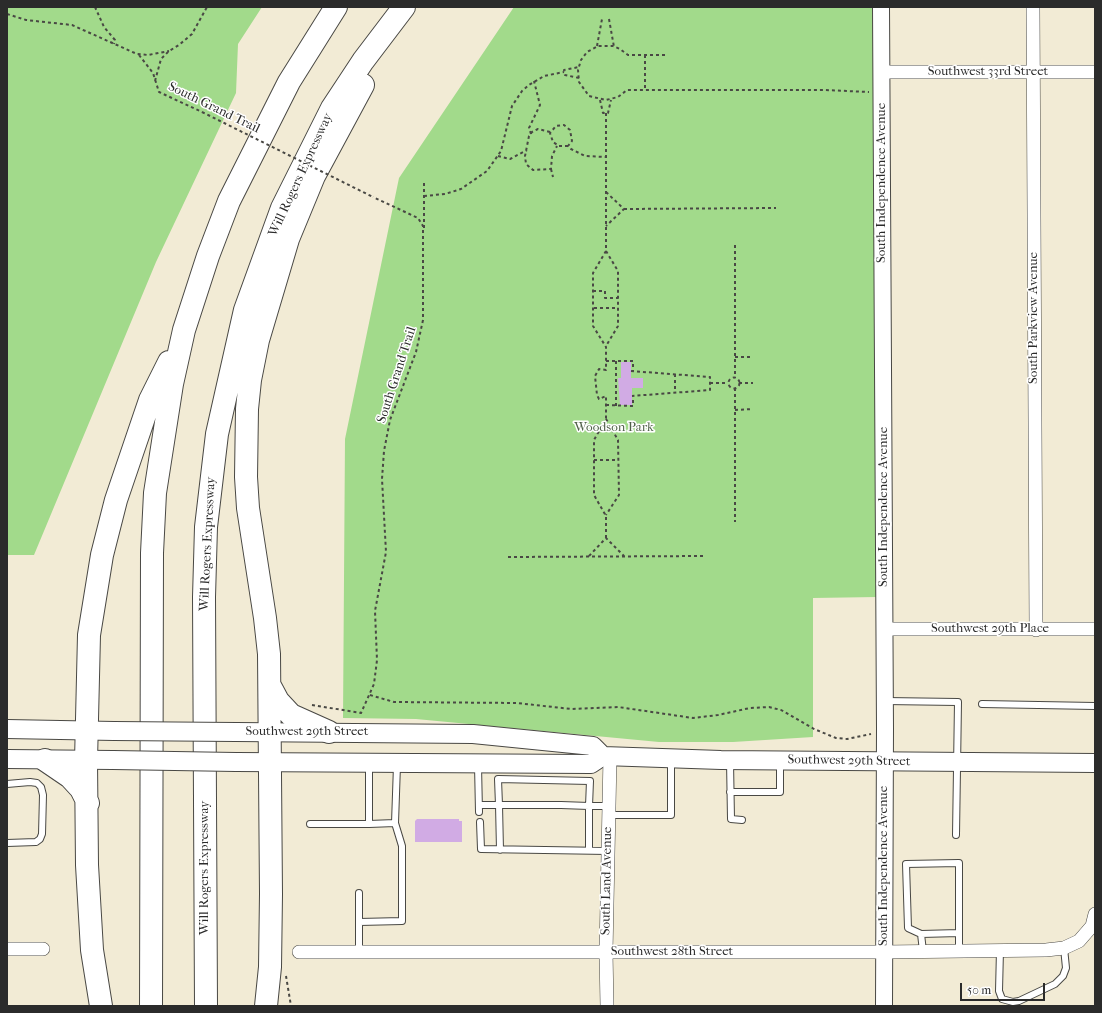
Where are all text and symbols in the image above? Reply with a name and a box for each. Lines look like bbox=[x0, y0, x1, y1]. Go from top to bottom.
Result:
street label: Southwest 33rd Street bbox=[928, 64, 1048, 80]
street label: South Grand Trail bbox=[166, 79, 262, 137]
street label: South Independence Avenue bbox=[874, 103, 890, 263]
street label: Will Rogers Expressway bbox=[266, 111, 336, 239]
street label: South Parkview Avenue bbox=[1026, 252, 1042, 384]
street label: South Grand Trail bbox=[374, 325, 420, 425]
park label: Woodson Park bbox=[574, 420, 654, 436]
street label: South Independence Avenue bbox=[876, 427, 892, 587]
street label: Will Rogers Expressway bbox=[197, 477, 219, 611]
street label: Southwest 29th Place bbox=[931, 621, 1049, 637]
street label: Southwest 29th Street bbox=[246, 724, 368, 740]
street label: Southwest 29th Street bbox=[787, 752, 911, 770]
street label: South Independence Avenue bbox=[876, 786, 892, 946]
street label: Will Rogers Expressway bbox=[197, 801, 213, 935]
street label: South Land Avenue bbox=[598, 827, 616, 935]
street label: Southwest 28th Street bbox=[611, 944, 733, 960]
scale bar bbox=[962, 975, 1047, 1001]
text: 50 m bbox=[967, 983, 991, 997]

